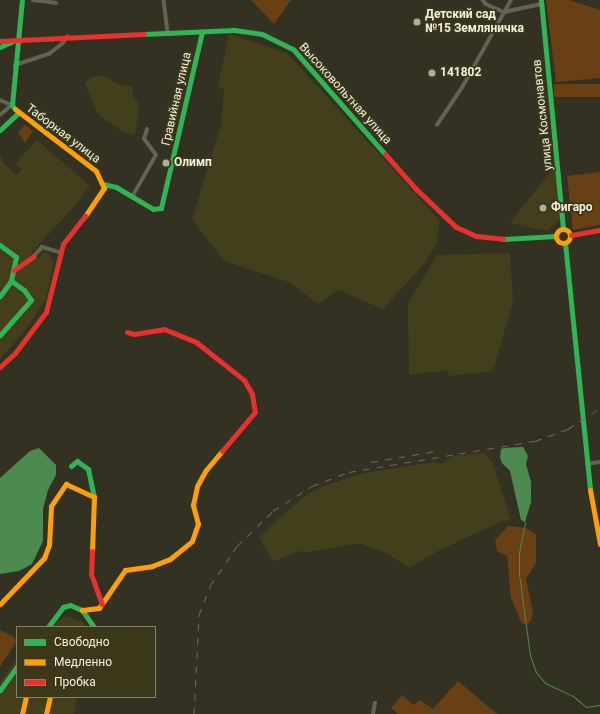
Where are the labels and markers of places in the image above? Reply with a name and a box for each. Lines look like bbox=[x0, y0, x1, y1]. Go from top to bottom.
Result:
place label: Детский сад №15 Земляничка bbox=[425, 8, 524, 36]
marker: Детский сад №15 Земляничка bbox=[412, 17, 422, 27]
place label: 141802 bbox=[440, 66, 481, 80]
marker: 141802 bbox=[427, 68, 437, 78]
place label: Олимп bbox=[174, 156, 212, 170]
marker: Олимп bbox=[161, 158, 171, 168]
place label: Фигаро bbox=[551, 201, 593, 215]
marker: Фигаро bbox=[538, 203, 548, 213]

